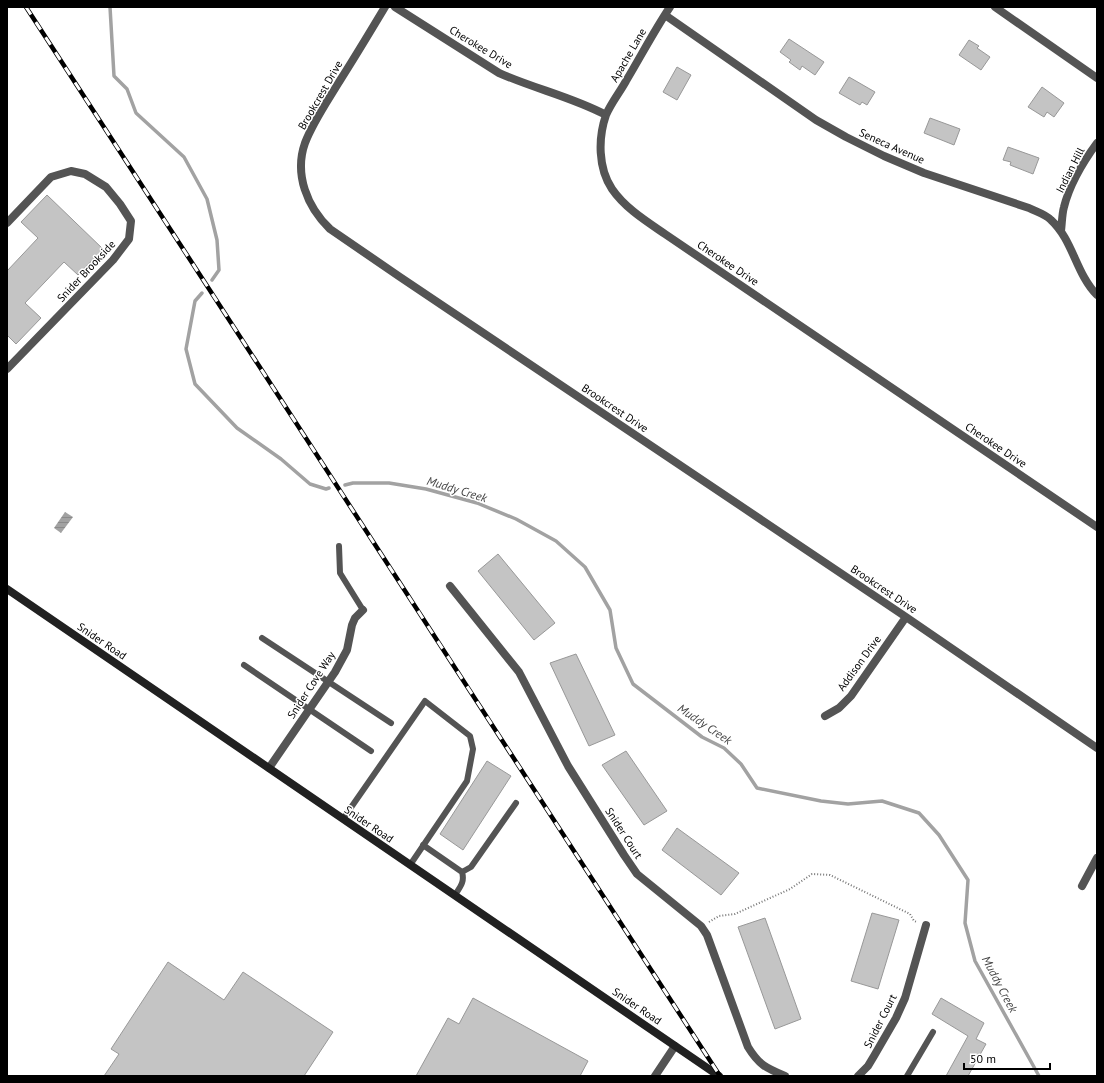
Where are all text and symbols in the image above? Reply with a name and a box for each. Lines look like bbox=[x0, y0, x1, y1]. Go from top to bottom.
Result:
street label: Cherokee Drive bbox=[447, 23, 516, 72]
street label: Apache Lane bbox=[607, 25, 649, 84]
street label: Brookcrest Drive bbox=[295, 58, 346, 132]
street label: Seneca Avenue bbox=[857, 125, 927, 167]
street label: Indian Hill bbox=[1053, 144, 1088, 195]
street label: Snider Brookside bbox=[54, 237, 118, 305]
street label: Cherokee Drive bbox=[695, 237, 762, 289]
street label: Brookcrest Drive bbox=[579, 381, 651, 436]
street label: Cherokee Drive bbox=[963, 419, 1030, 471]
water label: Muddy Creek bbox=[425, 473, 489, 505]
street label: Brookcrest Drive bbox=[848, 562, 920, 617]
street label: Snider Road bbox=[75, 619, 129, 663]
street label: Addison Drive bbox=[834, 632, 884, 694]
street label: Snider Cove Way bbox=[284, 648, 338, 721]
water label: Muddy Creek bbox=[675, 700, 735, 748]
street label: Snider Road bbox=[342, 802, 396, 846]
street label: Snider Court bbox=[602, 805, 646, 862]
water label: Muddy Creek bbox=[979, 953, 1021, 1015]
street label: Snider Road bbox=[610, 984, 664, 1028]
street label: Snider Court bbox=[860, 992, 900, 1050]
scale bar bbox=[964, 1045, 1050, 1071]
text: 50 m bbox=[970, 1051, 996, 1066]

